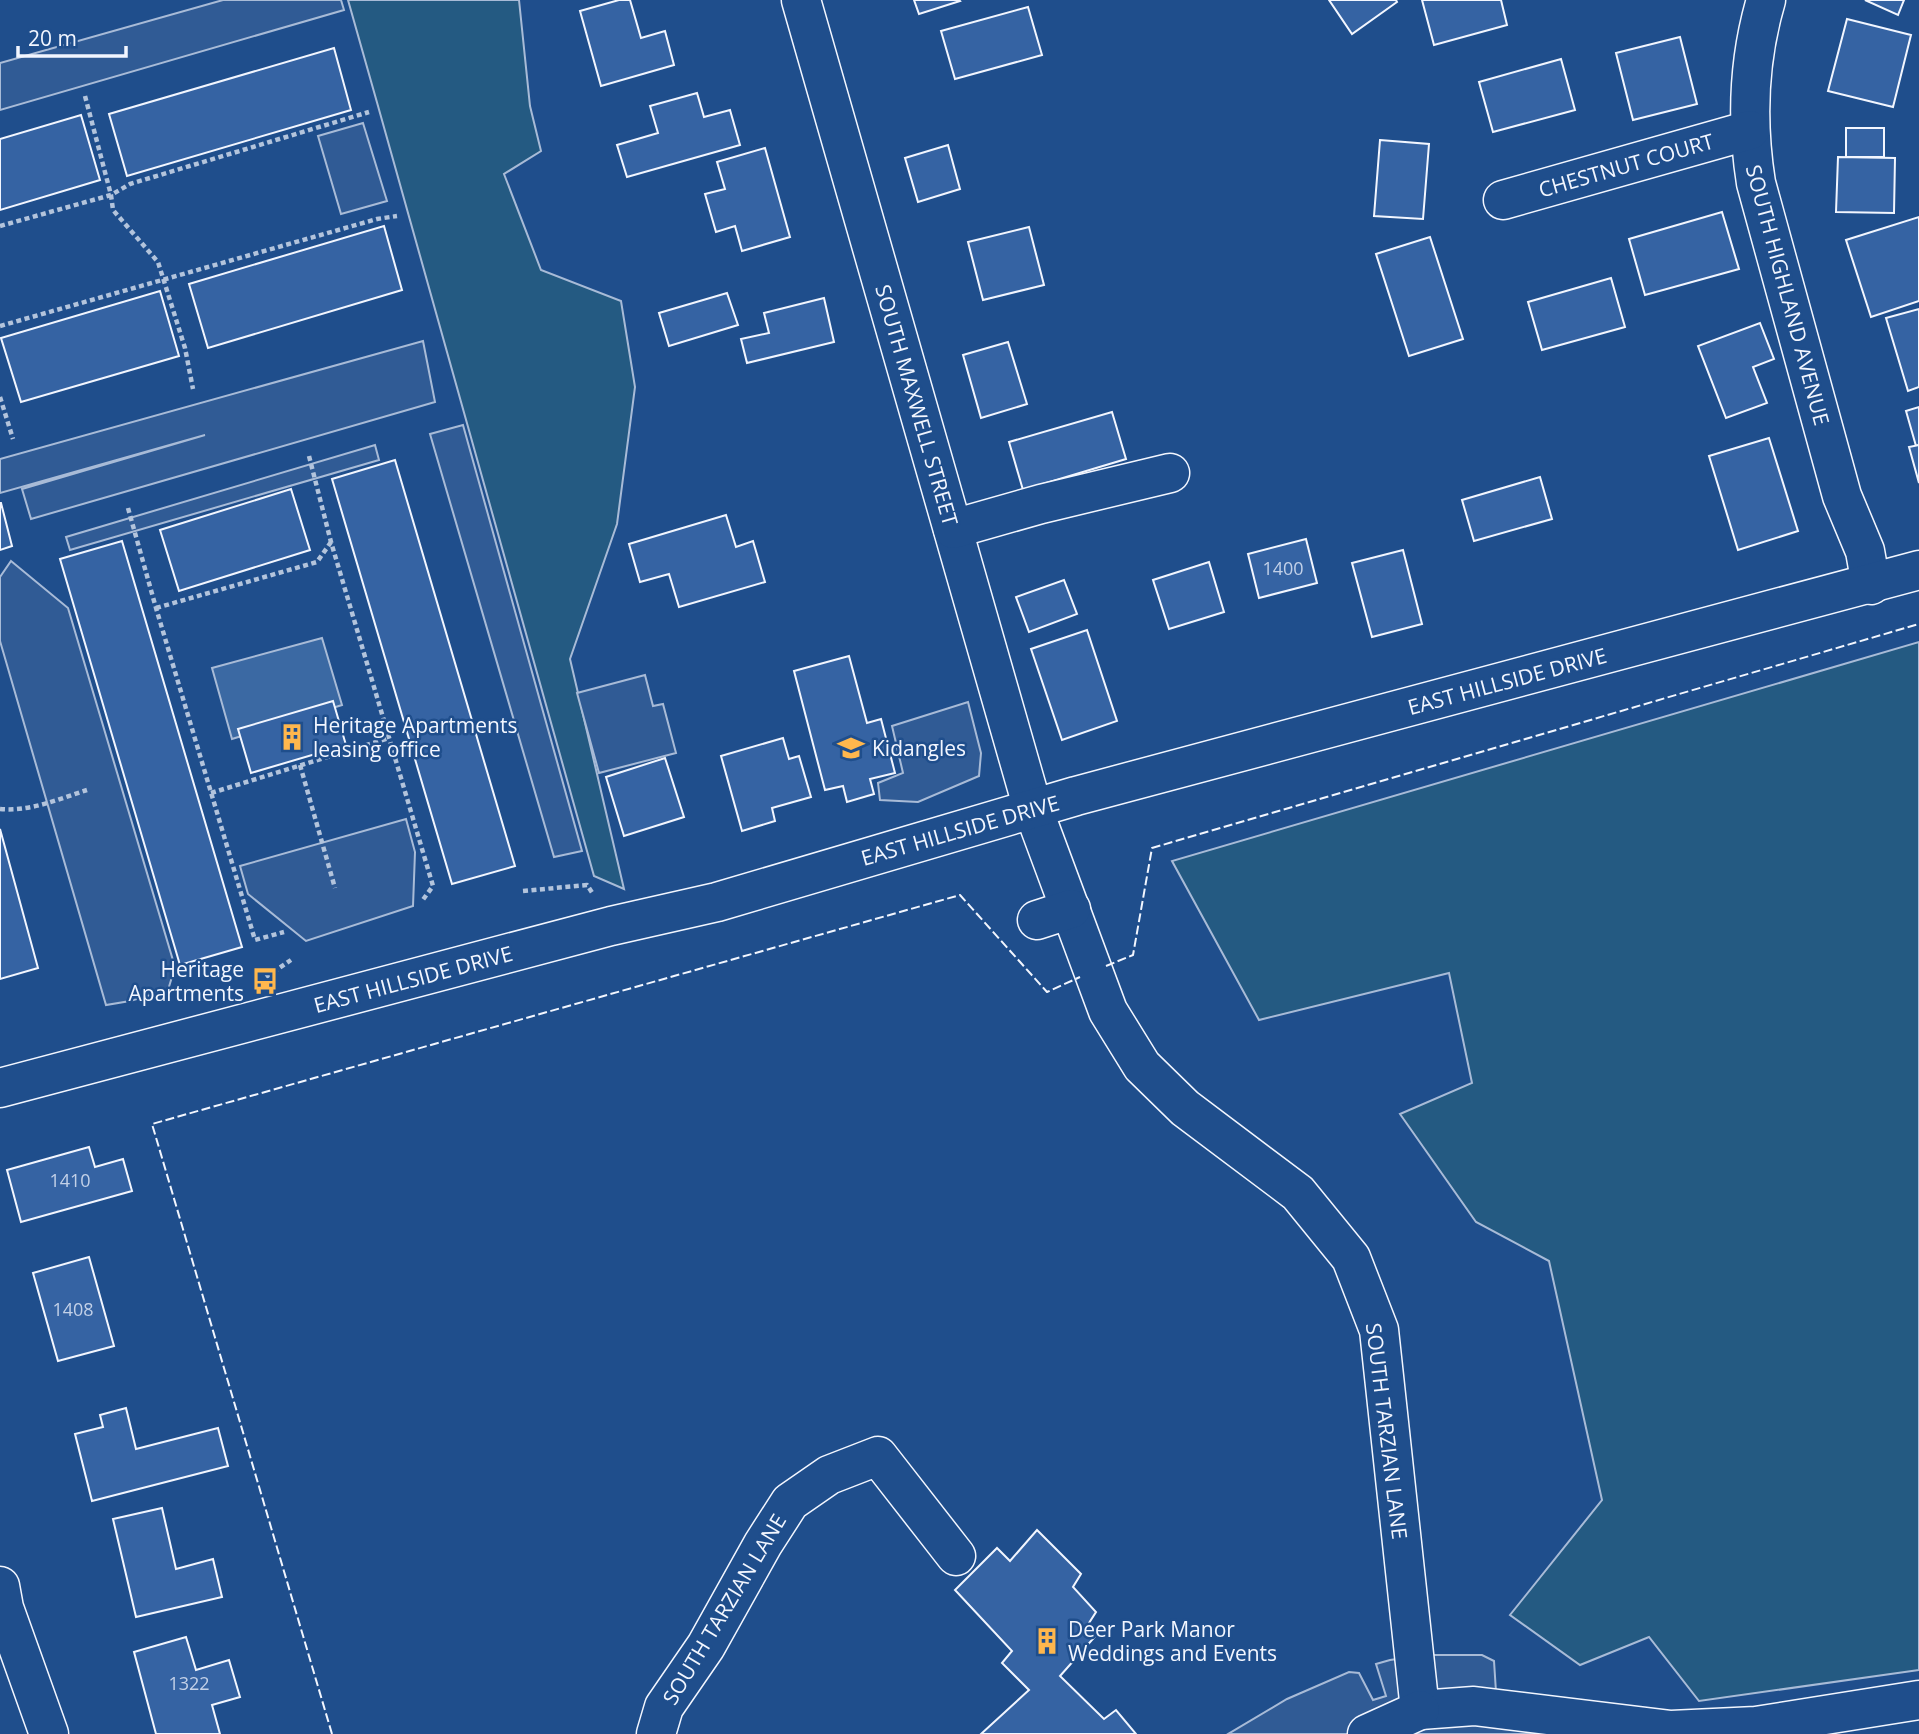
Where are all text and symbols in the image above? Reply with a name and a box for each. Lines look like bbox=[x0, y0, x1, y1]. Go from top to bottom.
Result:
scale bar bbox=[18, 14, 126, 58]
text: 20 m bbox=[28, 24, 77, 52]
street label: CHESTNUT COURT bbox=[1535, 126, 1717, 203]
street label: SOUTH HIGHLAND AVENUE bbox=[1740, 162, 1836, 428]
street label: SOUTH MAXWELL STREET bbox=[869, 281, 965, 529]
house number: 1400 bbox=[1262, 556, 1304, 580]
street label: EAST HILLSIDE DRIVE bbox=[1404, 641, 1610, 721]
place label: Heritage Apartments leasing office bbox=[313, 711, 517, 763]
building icon: Heritage Apartments leasing office bbox=[277, 722, 307, 752]
school or university icon: Kidangles bbox=[836, 733, 866, 763]
place label: Kidangles bbox=[872, 734, 966, 762]
street label: EAST HILLSIDE DRIVE bbox=[858, 788, 1062, 872]
street label: EAST HILLSIDE DRIVE bbox=[310, 939, 516, 1019]
place label: Heritage Apartments bbox=[129, 955, 244, 1007]
bus stop icon: Heritage Apartments bbox=[250, 966, 280, 996]
house number: 1410 bbox=[49, 1168, 91, 1192]
house number: 1408 bbox=[52, 1297, 94, 1321]
street label: SOUTH TARZIAN LANE bbox=[1360, 1321, 1414, 1541]
street label: SOUTH TARZIAN LANE bbox=[656, 1509, 792, 1709]
place label: Deer Park Manor Weddings and Events bbox=[1068, 1615, 1277, 1667]
building icon: Deer Park Manor Weddings and Events bbox=[1032, 1626, 1062, 1656]
house number: 1322 bbox=[168, 1671, 210, 1695]

